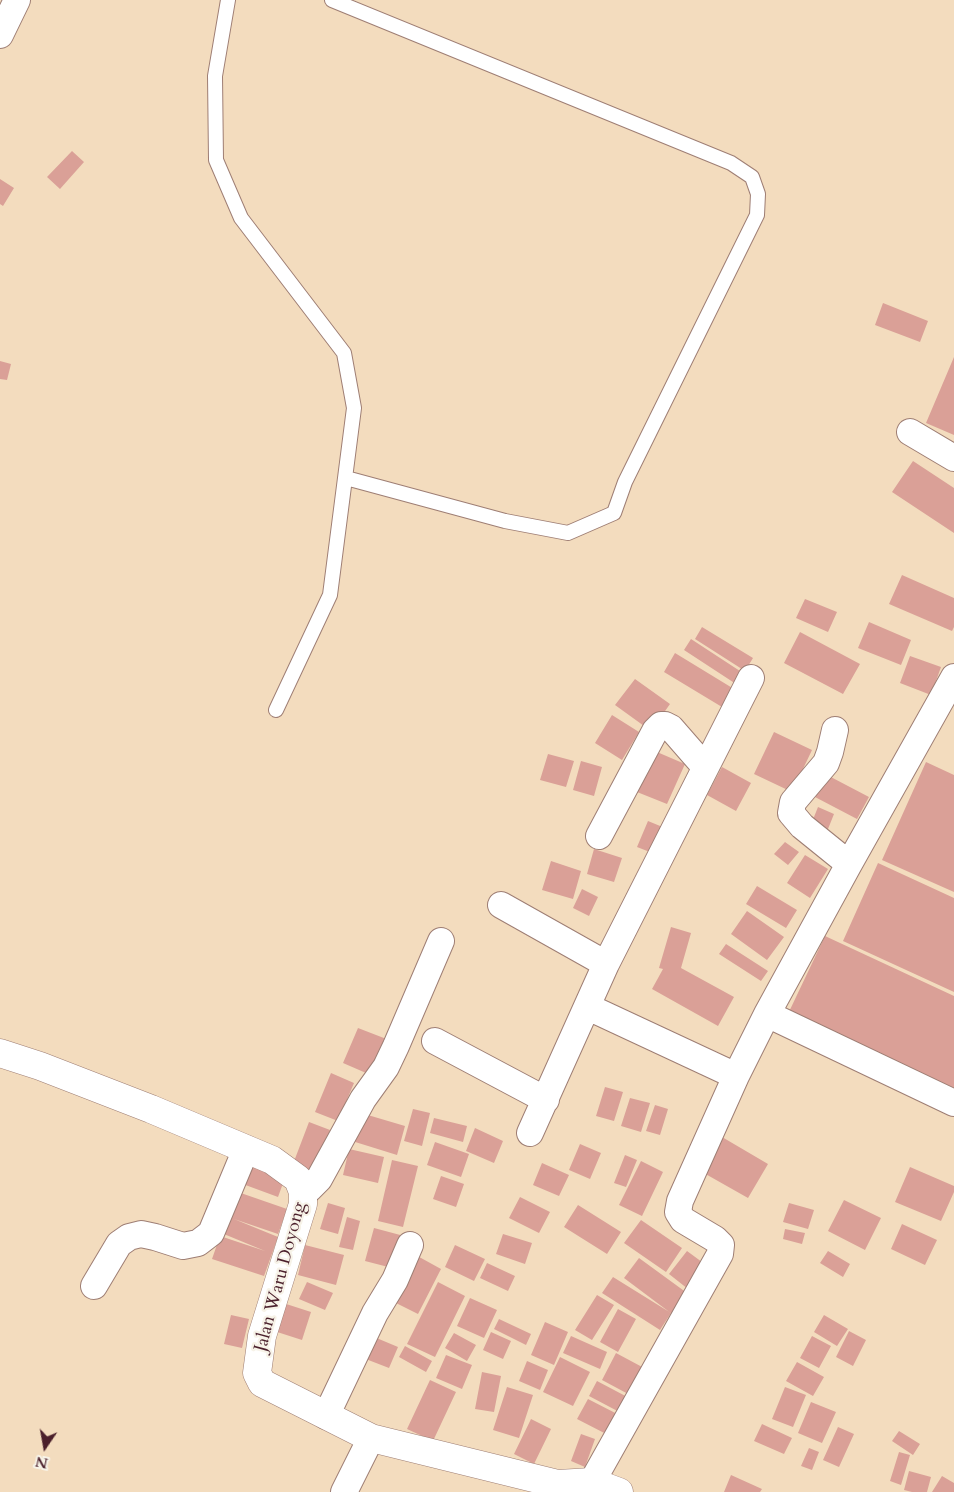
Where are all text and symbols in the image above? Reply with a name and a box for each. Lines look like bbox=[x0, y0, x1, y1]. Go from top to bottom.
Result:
street label: Jalan Waru Doyong bbox=[251, 1200, 311, 1354]
north arrow bbox=[20, 1422, 70, 1472]
text: N bbox=[34, 1452, 50, 1473]

